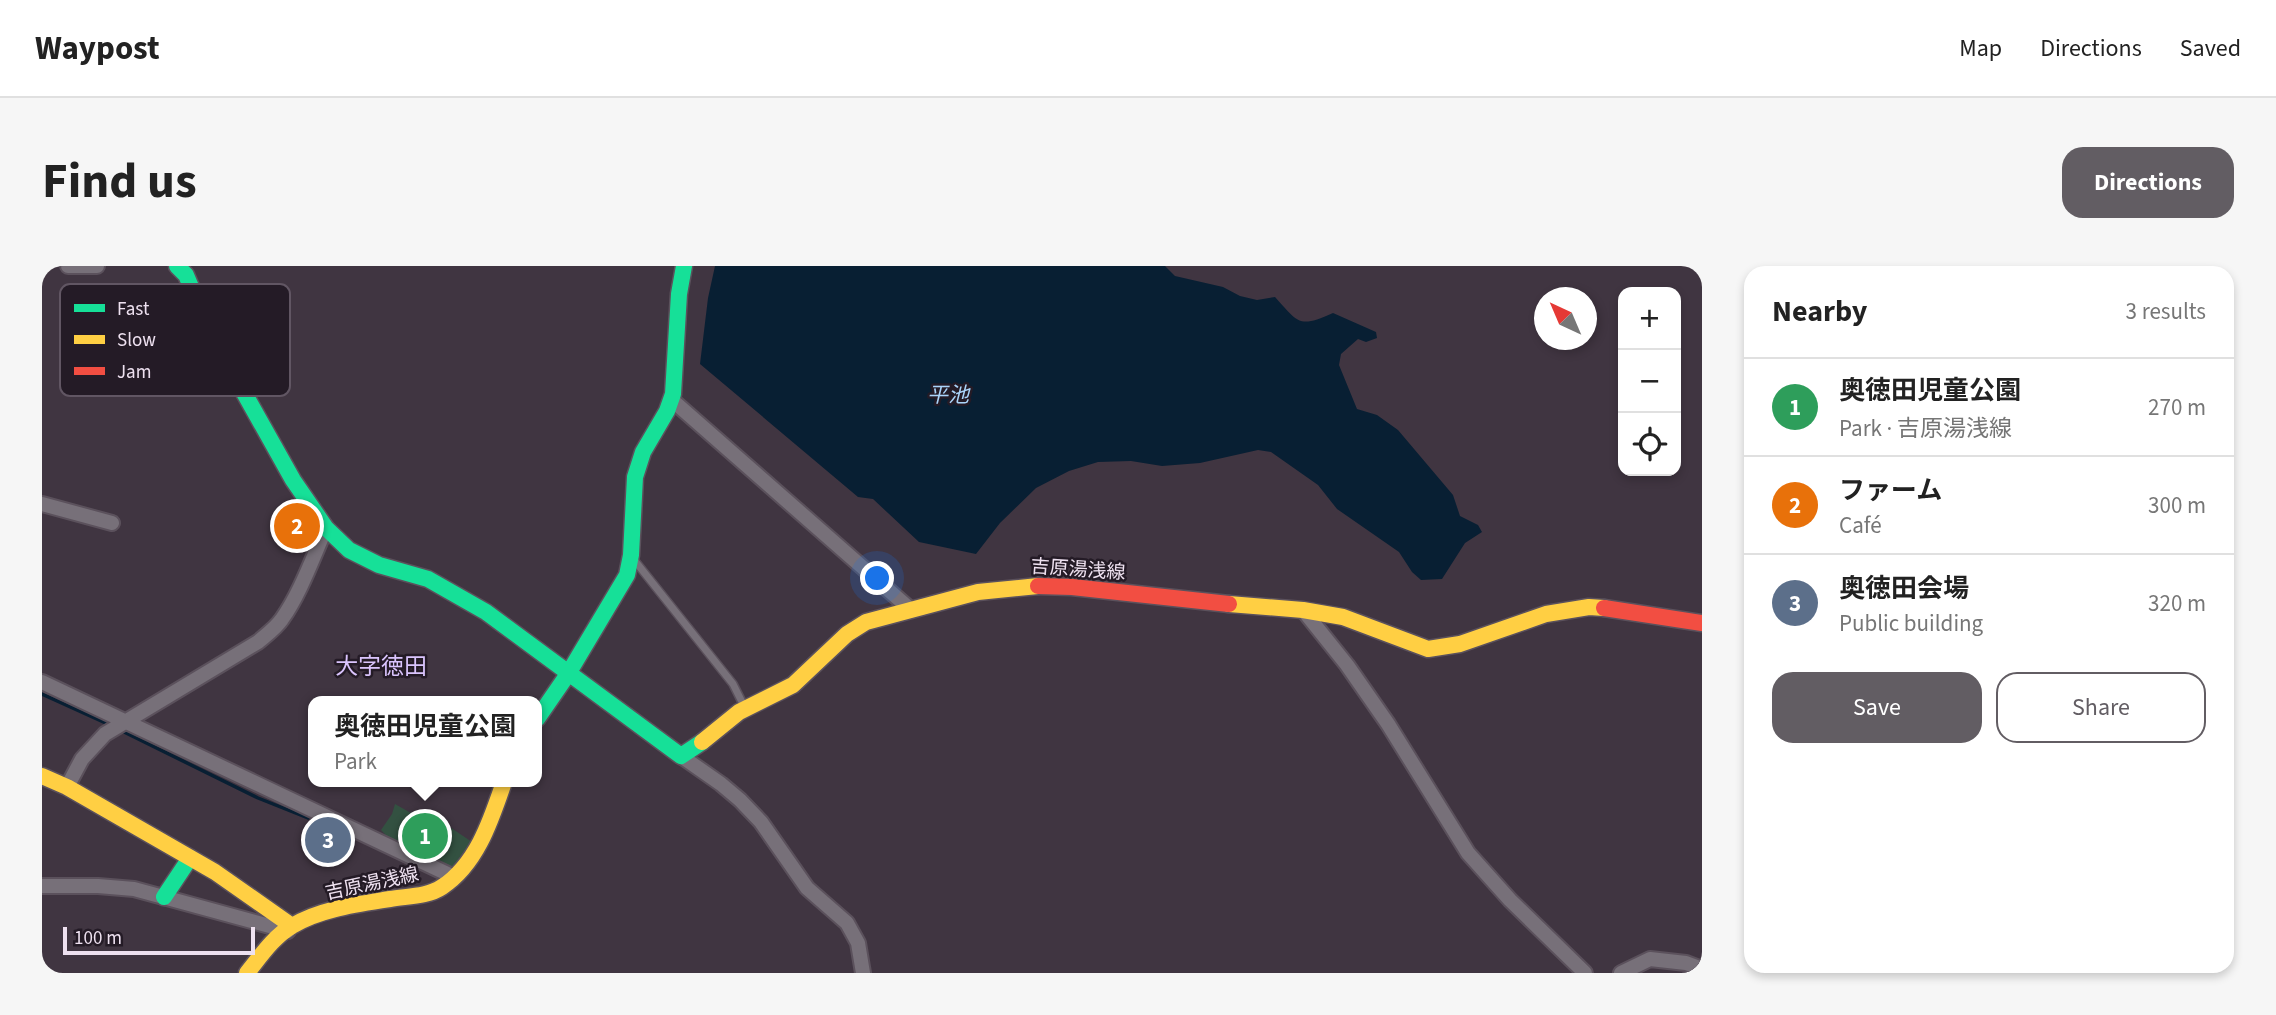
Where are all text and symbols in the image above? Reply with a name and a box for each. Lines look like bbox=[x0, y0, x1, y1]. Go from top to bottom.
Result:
text: Waypost bbox=[35, 25, 160, 72]
text: Map bbox=[1959, 31, 2002, 66]
text: Directions bbox=[2040, 31, 2142, 66]
text: Saved bbox=[2180, 31, 2241, 66]
text: Find us bbox=[42, 147, 197, 217]
button: Directions bbox=[2062, 147, 2234, 218]
legend bbox=[60, 284, 290, 396]
north arrow bbox=[1534, 287, 1597, 350]
map controls bbox=[1618, 287, 1681, 476]
button: + bbox=[1618, 287, 1681, 350]
text: Nearby bbox=[1772, 290, 1867, 333]
text: 3 results bbox=[2126, 295, 2206, 328]
text: Fast bbox=[117, 296, 150, 323]
text: Slow bbox=[117, 327, 156, 354]
button: − bbox=[1618, 350, 1681, 413]
text: Jam bbox=[117, 359, 151, 386]
text: 奥徳田児童公園 bbox=[1839, 372, 2021, 409]
water label: 平池 bbox=[927, 380, 971, 410]
text: 1 bbox=[1789, 391, 1801, 424]
text: 270 m bbox=[2148, 391, 2206, 424]
text: Park · 吉原湯浅線 bbox=[1839, 412, 2012, 445]
button: locate bbox=[1618, 413, 1681, 476]
text: ファーム bbox=[1839, 472, 1942, 509]
text: 2 bbox=[1789, 489, 1801, 522]
text: 300 m bbox=[2148, 489, 2206, 522]
pin: 2 bbox=[274, 500, 320, 552]
text: Café bbox=[1839, 509, 1882, 542]
street label: 吉原湯浅線 bbox=[1030, 553, 1126, 587]
your location bbox=[860, 561, 894, 595]
text: 奥徳田会場 bbox=[1839, 570, 1969, 607]
text: 3 bbox=[1789, 587, 1801, 620]
text: 320 m bbox=[2148, 587, 2206, 620]
text: Public building bbox=[1839, 607, 1983, 640]
district label: 大字徳田 bbox=[335, 650, 427, 683]
button: Save bbox=[1772, 672, 1982, 743]
button: Share bbox=[1996, 672, 2206, 743]
popup bbox=[308, 696, 542, 787]
text: 奥徳田児童公園 bbox=[334, 708, 516, 745]
text: Park bbox=[334, 745, 377, 778]
pin: 1 bbox=[402, 810, 448, 862]
pin: 3 bbox=[305, 814, 351, 866]
street label: 吉原湯浅線 bbox=[323, 861, 421, 907]
scale bar bbox=[63, 924, 256, 956]
text: 100 m bbox=[74, 925, 122, 952]

